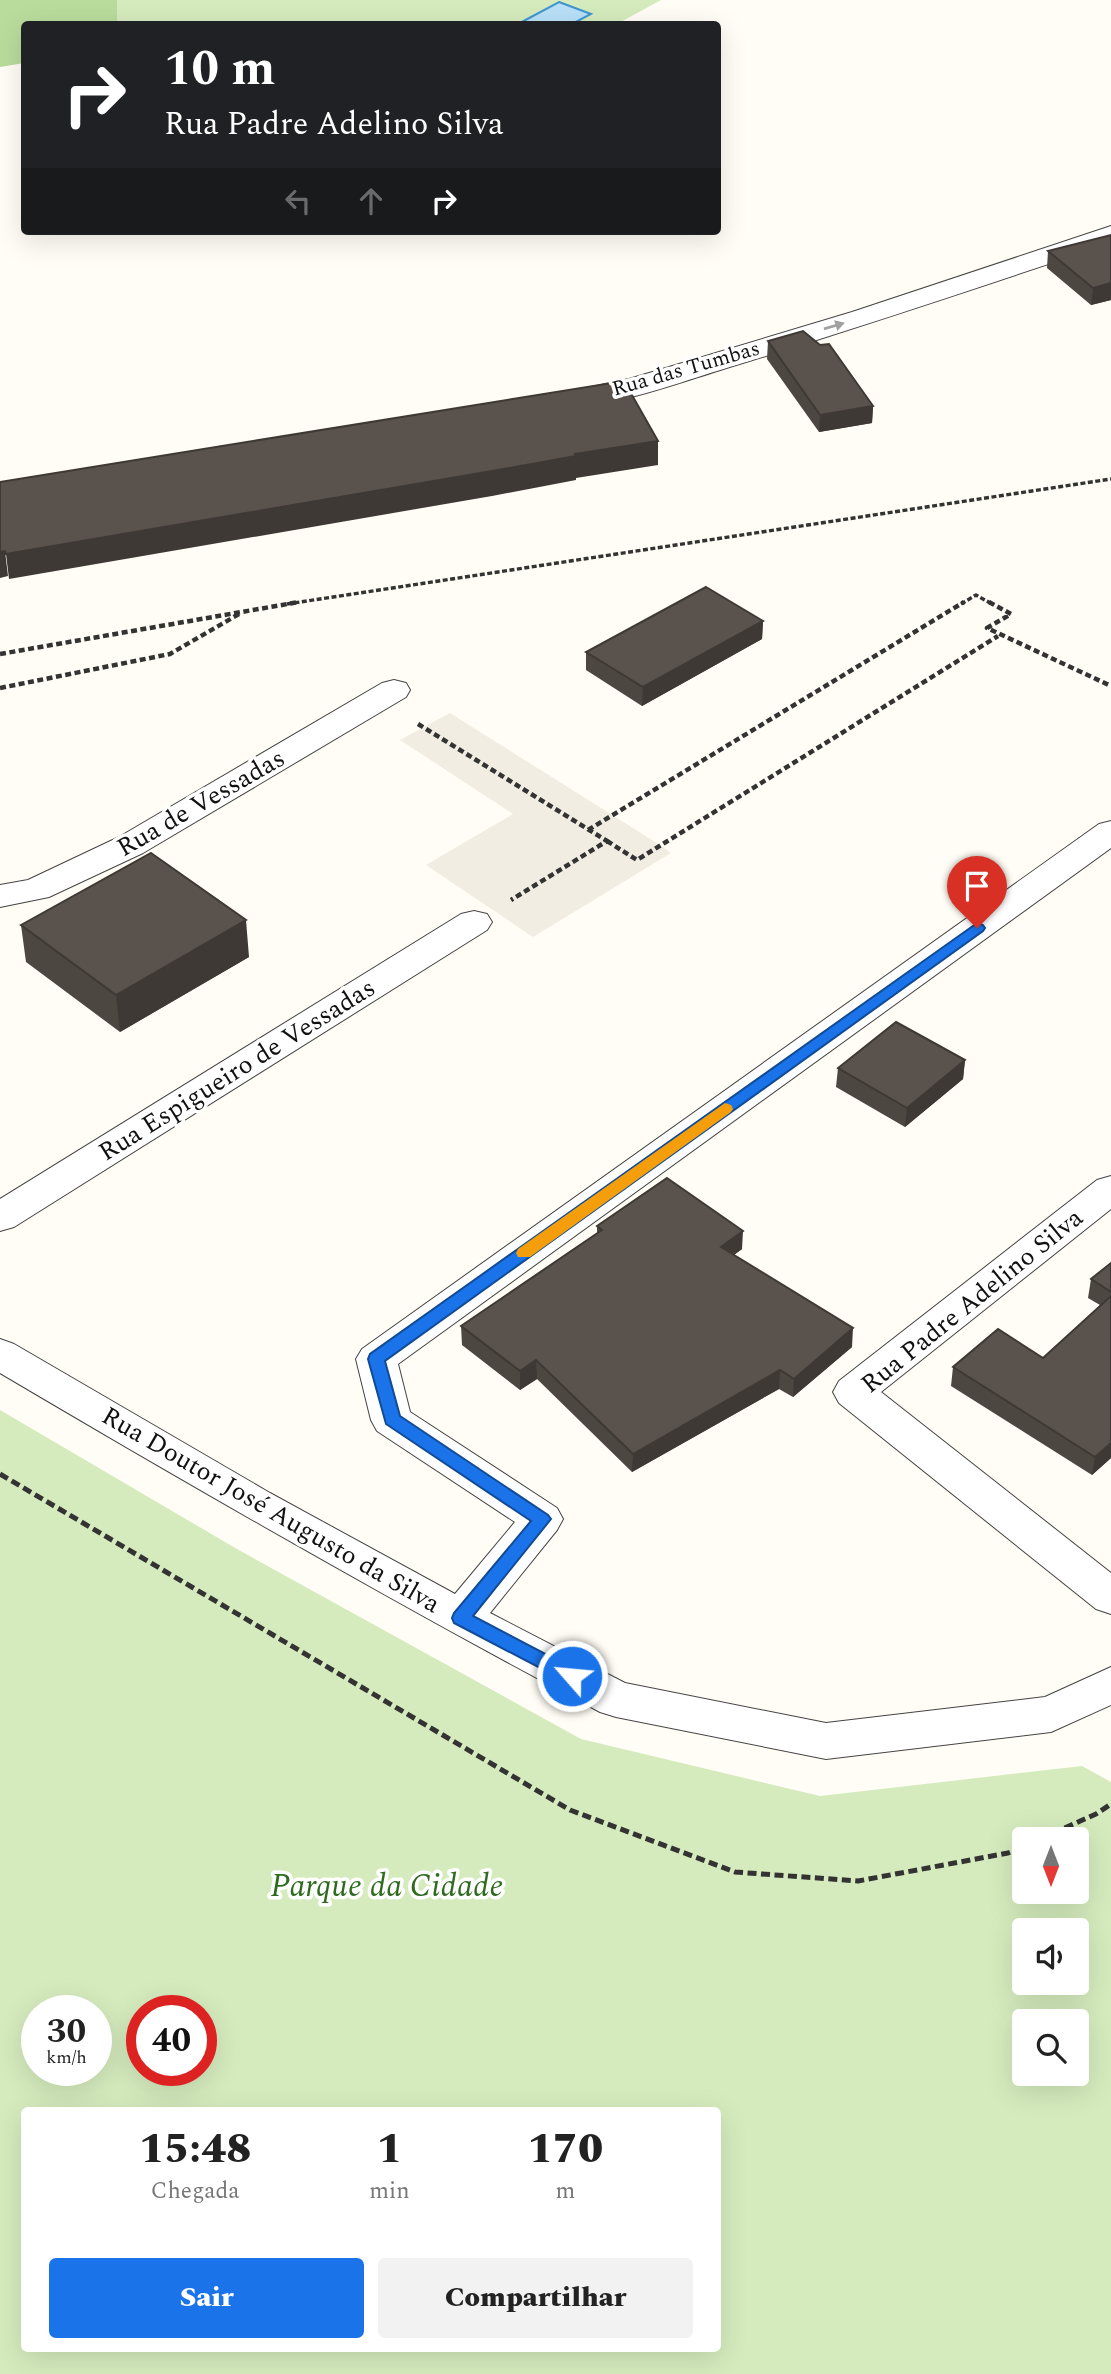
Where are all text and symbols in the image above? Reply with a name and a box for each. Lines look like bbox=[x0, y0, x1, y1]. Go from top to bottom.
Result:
text: 10 m bbox=[164, 32, 275, 107]
icon: right bbox=[49, 49, 140, 140]
text: Rua Padre Adelino Silva bbox=[164, 100, 504, 149]
icon: left bbox=[279, 182, 317, 220]
icon: ahead bbox=[352, 182, 390, 220]
icon: right bbox=[425, 182, 463, 220]
one-way arrow bbox=[823, 320, 845, 331]
street label: Rua das Tumbas bbox=[608, 333, 764, 405]
street label: Rua de Vessadas bbox=[109, 739, 293, 867]
pin bbox=[947, 856, 1007, 928]
icon: arrive bbox=[958, 867, 996, 905]
street label: Rua Espigueiro de Vessadas bbox=[91, 968, 383, 1172]
street label: Rua Padre Adelino Silva bbox=[852, 1198, 1092, 1403]
street label: Rua Doutor José Augusto da Silva bbox=[94, 1396, 448, 1624]
position arrow bbox=[535, 1639, 609, 1713]
north arrow bbox=[1012, 1827, 1088, 1904]
map controls bbox=[1012, 1827, 1089, 2086]
park label: Parque da Cidade bbox=[271, 1862, 503, 1911]
button: sound bbox=[1012, 1918, 1089, 1995]
speed limit sign: 40 bbox=[126, 1995, 217, 2086]
text: 30 bbox=[47, 2005, 86, 2058]
button: search bbox=[1012, 2009, 1089, 2086]
text: km/h bbox=[46, 2044, 87, 2071]
text: 15:48 bbox=[139, 2118, 251, 2181]
text: 1 bbox=[377, 2118, 402, 2181]
text: 170 bbox=[527, 2118, 603, 2181]
text: Chegada bbox=[151, 2174, 240, 2209]
text: min bbox=[369, 2174, 410, 2209]
text: m bbox=[555, 2174, 575, 2209]
button: Sair bbox=[49, 2258, 364, 2338]
button: Compartilhar bbox=[378, 2258, 693, 2338]

